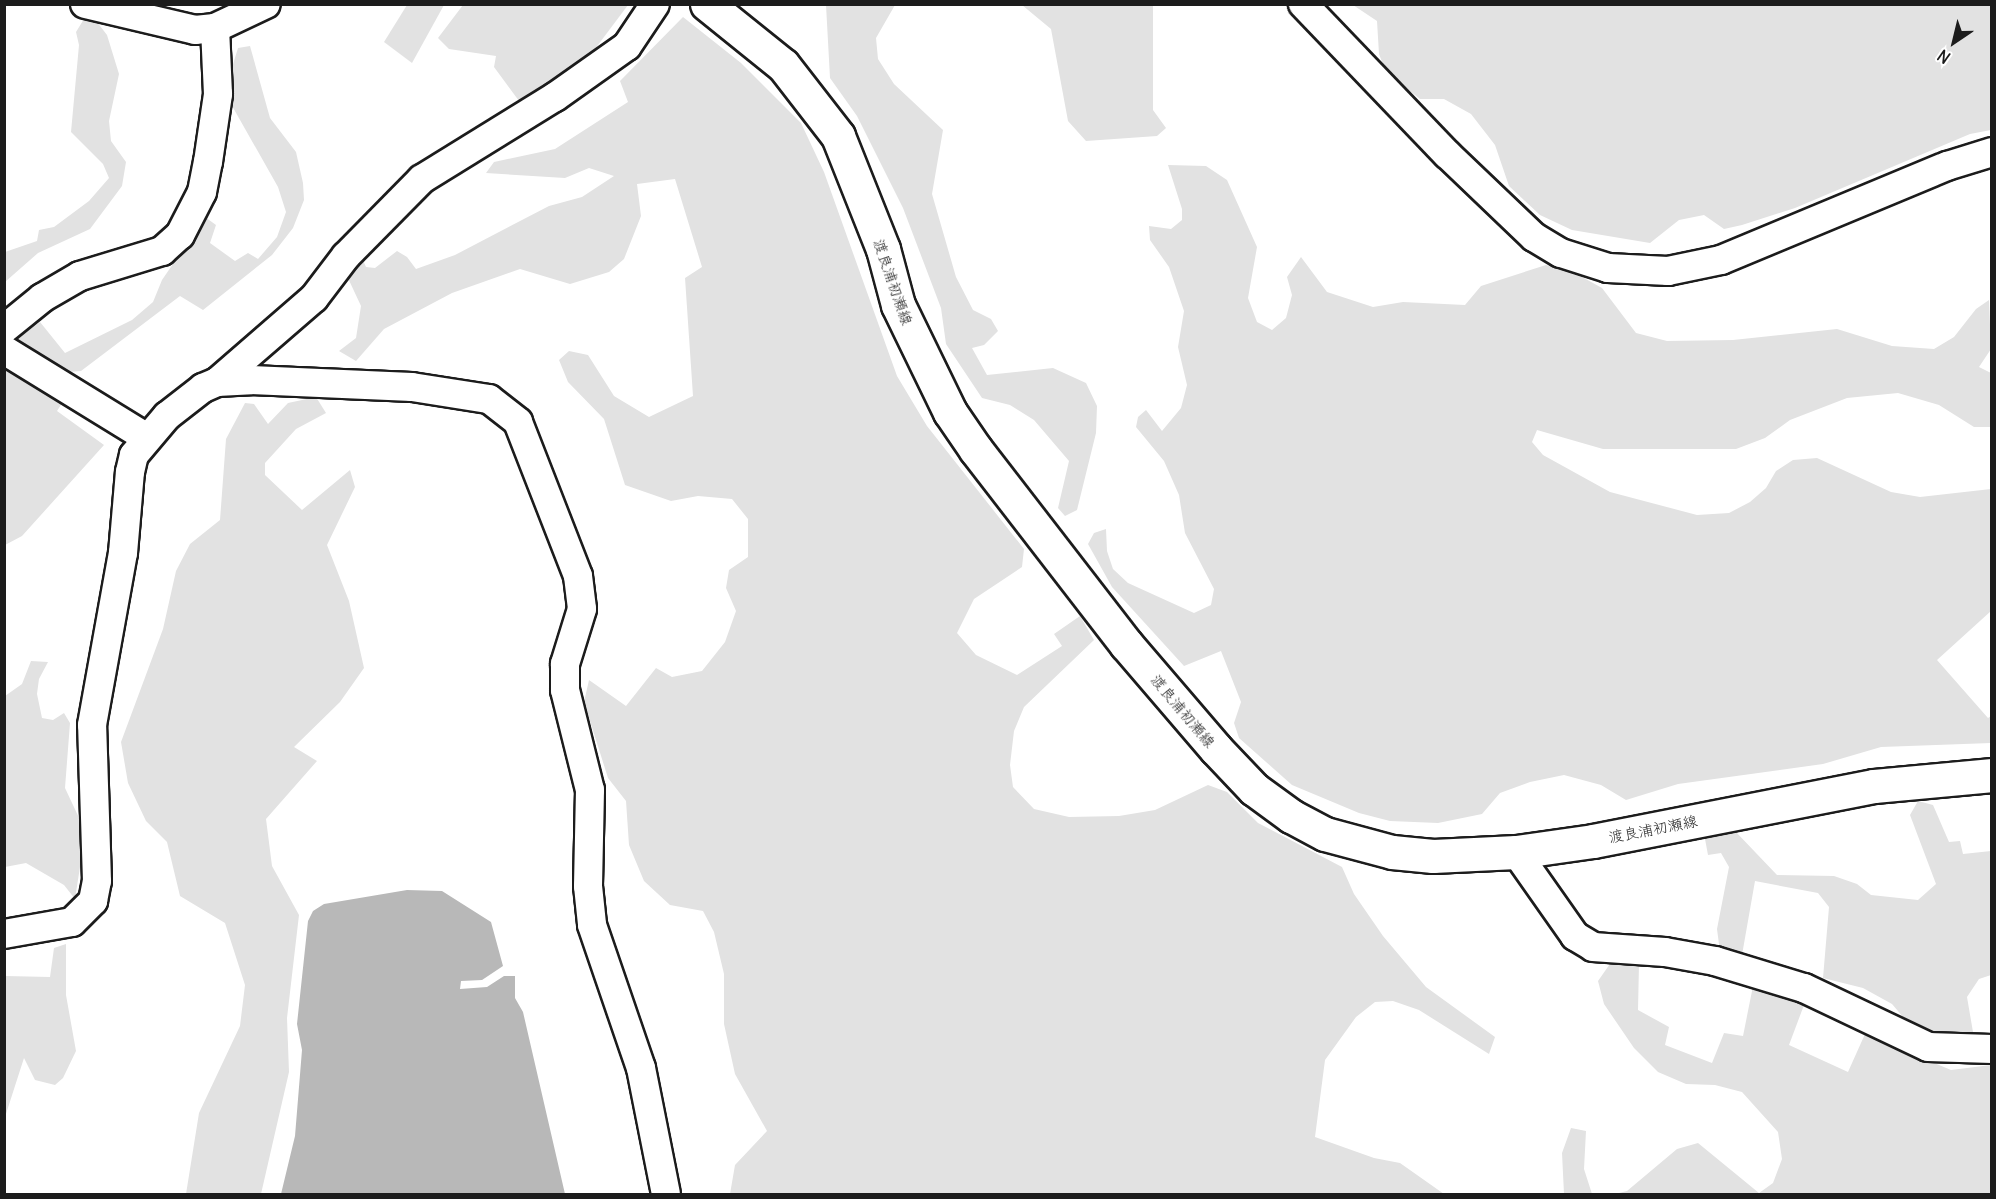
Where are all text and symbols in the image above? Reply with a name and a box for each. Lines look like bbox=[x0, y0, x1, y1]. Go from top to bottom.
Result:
north arrow bbox=[1924, 12, 1984, 72]
text: N bbox=[1933, 45, 1954, 68]
street label: 渡良浦初瀬線 bbox=[870, 237, 916, 327]
street label: 渡良浦初瀬線 bbox=[1147, 671, 1219, 751]
street label: 渡良浦初瀬線 bbox=[1607, 812, 1699, 846]

